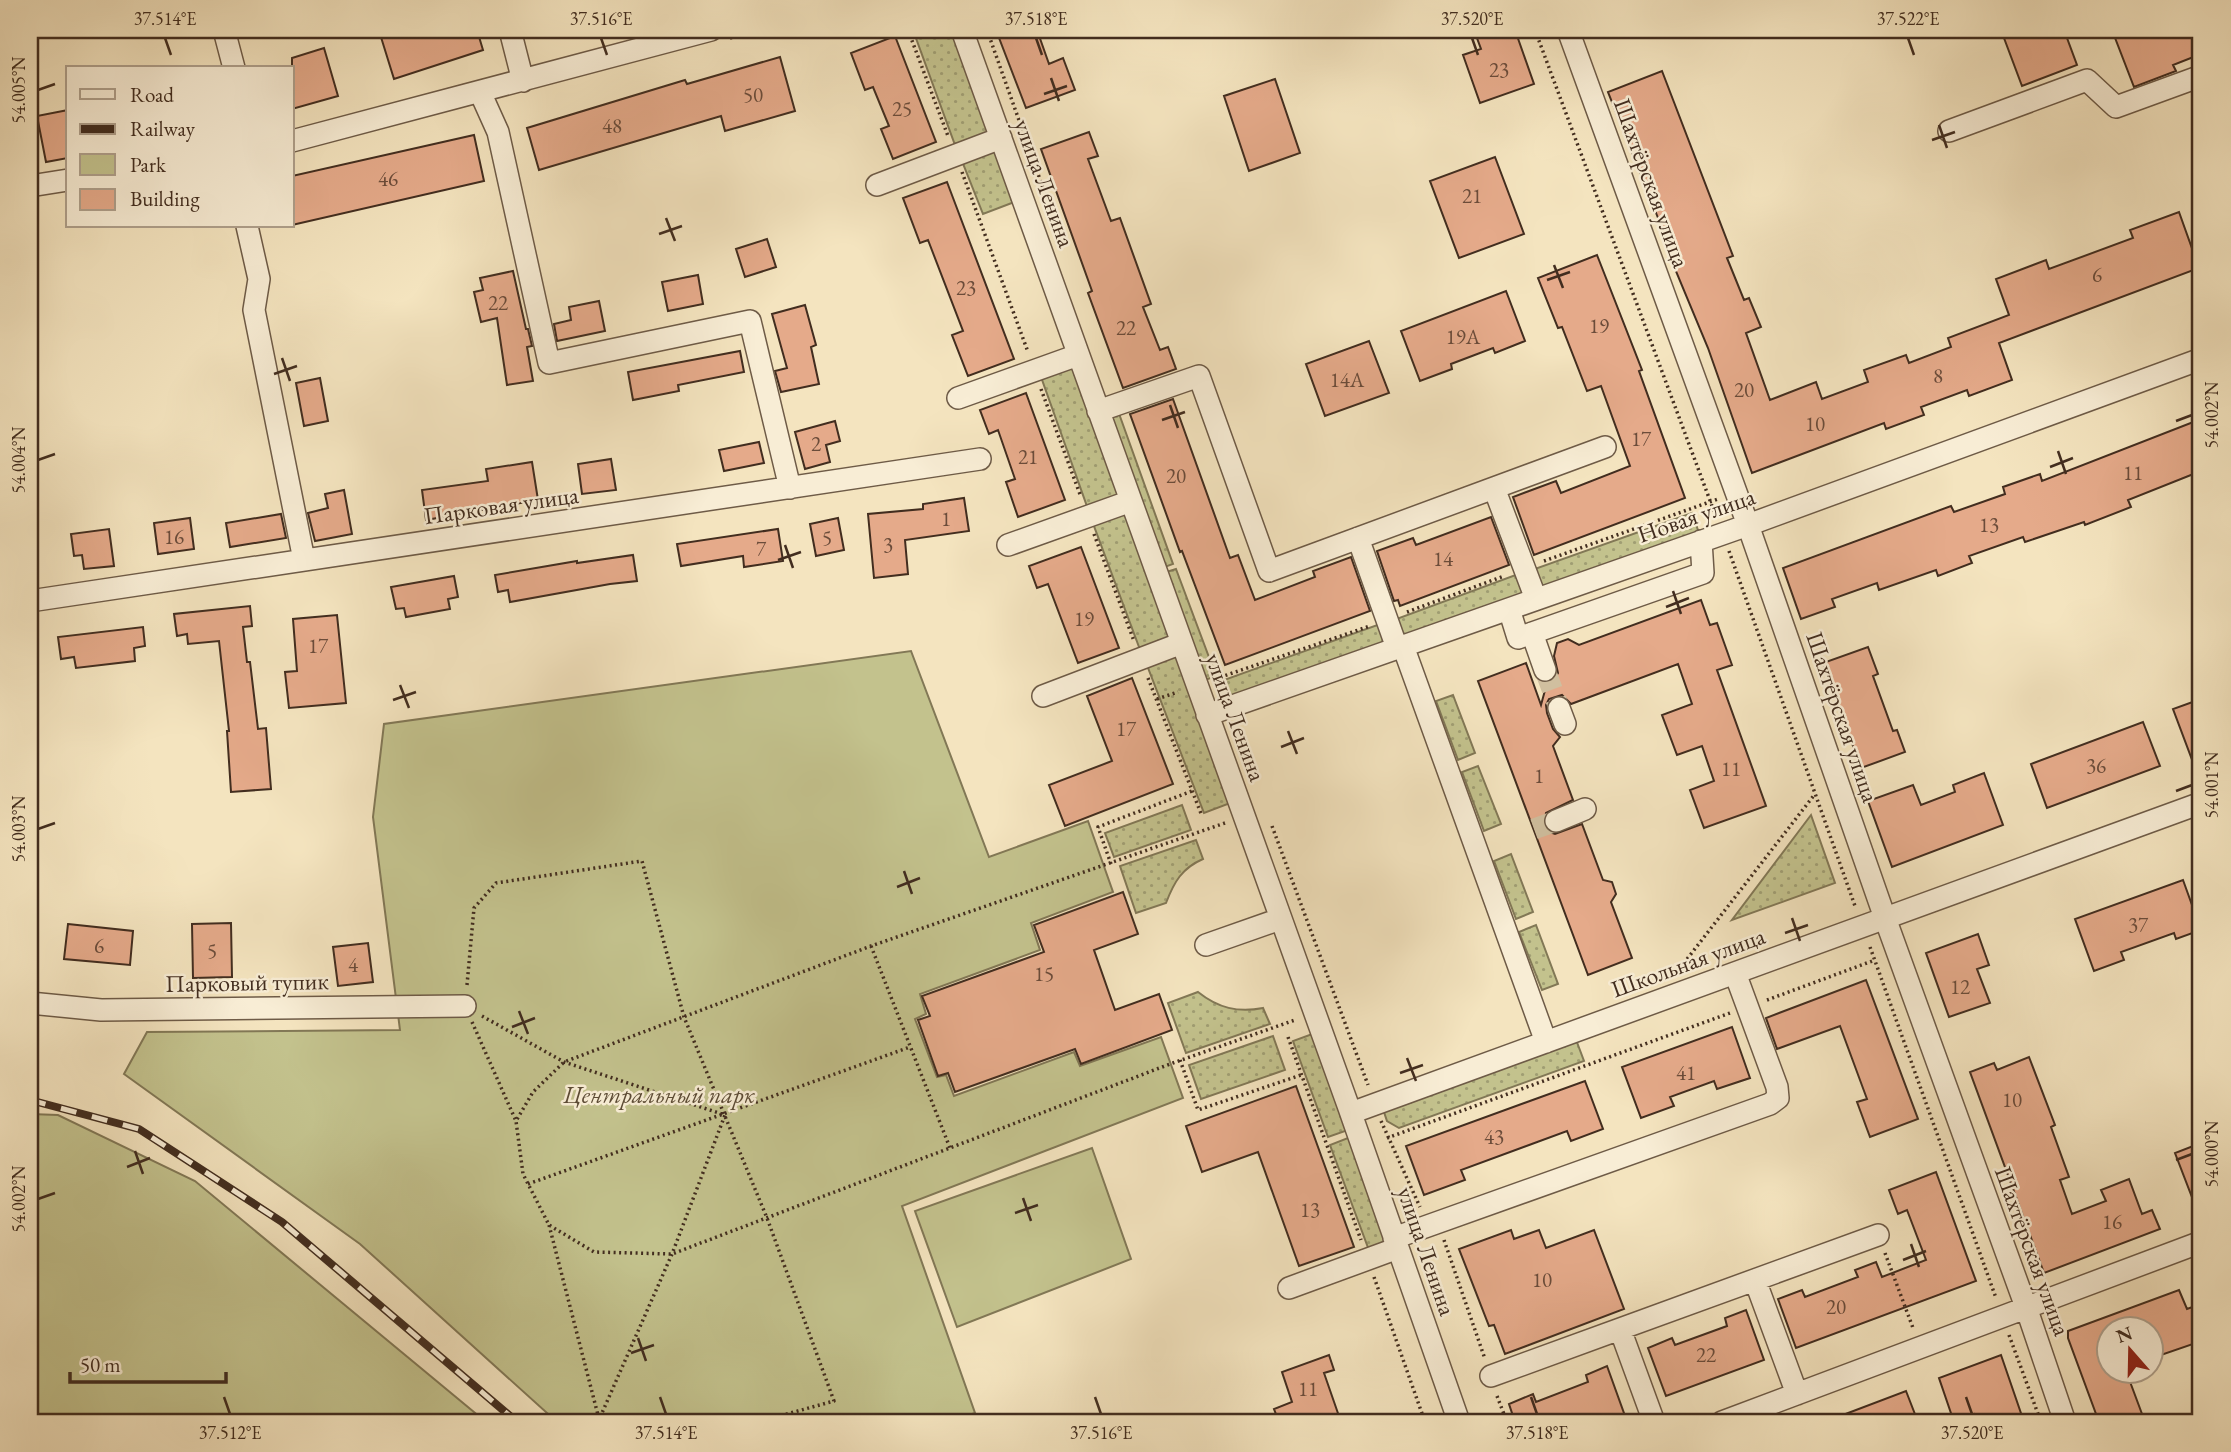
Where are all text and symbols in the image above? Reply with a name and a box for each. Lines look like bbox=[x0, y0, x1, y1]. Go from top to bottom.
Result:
text: 37.514°E bbox=[134, 7, 196, 30]
text: 37.516°E bbox=[570, 7, 632, 30]
text: 37.518°E bbox=[1005, 7, 1067, 30]
text: 37.520°E bbox=[1441, 7, 1503, 30]
text: 37.522°E bbox=[1877, 7, 1939, 30]
text: 54.005°N bbox=[7, 56, 30, 123]
house number: 23 bbox=[1489, 56, 1509, 83]
legend bbox=[66, 66, 294, 228]
text: Road bbox=[130, 81, 174, 108]
house number: 50 bbox=[743, 81, 763, 108]
street label: Шахтёрская улица bbox=[1607, 94, 1697, 272]
house number: 25 bbox=[892, 95, 912, 122]
house number: 48 bbox=[602, 112, 622, 139]
street label: улица Ленина bbox=[1007, 114, 1083, 252]
text: Railway bbox=[130, 115, 196, 142]
text: Park bbox=[130, 151, 167, 178]
house number: 46 bbox=[378, 165, 398, 192]
house number: 21 bbox=[1462, 182, 1482, 209]
text: Building bbox=[130, 185, 200, 212]
house number: 6 bbox=[2092, 261, 2102, 288]
house number: 23 bbox=[956, 274, 976, 301]
house number: 22 bbox=[488, 289, 508, 316]
house number: 19 bbox=[1589, 312, 1609, 339]
house number: 22 bbox=[1116, 314, 1136, 341]
house number: 19А bbox=[1446, 323, 1481, 350]
house number: 8 bbox=[1933, 362, 1943, 389]
house number: 14А bbox=[1330, 366, 1365, 393]
house number: 20 bbox=[1734, 376, 1754, 403]
text: 54.002°N bbox=[2200, 381, 2223, 448]
house number: 10 bbox=[1805, 410, 1825, 437]
house number: 17 bbox=[1631, 425, 1652, 452]
text: 54.004°N bbox=[7, 426, 30, 493]
house number: 2 bbox=[811, 430, 821, 457]
house number: 21 bbox=[1018, 443, 1038, 470]
house number: 11 bbox=[2123, 459, 2143, 486]
house number: 20 bbox=[1166, 462, 1186, 489]
street label: Парковая улица bbox=[422, 479, 581, 531]
street label: Новая улица bbox=[1633, 480, 1759, 550]
house number: 1 bbox=[941, 505, 951, 532]
house number: 13 bbox=[1979, 511, 1999, 538]
house number: 16 bbox=[164, 523, 184, 550]
house number: 5 bbox=[822, 524, 832, 551]
house number: 3 bbox=[883, 531, 893, 558]
house number: 7 bbox=[756, 535, 767, 562]
house number: 14 bbox=[1433, 545, 1454, 572]
house number: 19 bbox=[1074, 605, 1094, 632]
street label: Шахтёрская улица bbox=[1799, 628, 1887, 807]
house number: 17 bbox=[308, 632, 329, 659]
street label: улица Ленина bbox=[1198, 648, 1274, 786]
house number: 17 bbox=[1116, 715, 1137, 742]
text: 54.001°N bbox=[2200, 751, 2223, 818]
house number: 36 bbox=[2086, 752, 2106, 779]
house number: 11 bbox=[1721, 755, 1741, 782]
house number: 1 bbox=[1534, 762, 1544, 789]
text: 54.003°N bbox=[7, 795, 30, 862]
house number: 37 bbox=[2128, 911, 2149, 938]
street label: Школьная улица bbox=[1607, 920, 1770, 1004]
house number: 6 bbox=[94, 932, 104, 959]
house number: 5 bbox=[207, 937, 217, 964]
house number: 4 bbox=[348, 951, 359, 978]
house number: 15 bbox=[1034, 960, 1054, 987]
street label: Парковый тупик bbox=[165, 965, 330, 999]
house number: 12 bbox=[1950, 973, 1970, 1000]
house number: 41 bbox=[1676, 1059, 1696, 1086]
park label: Центральный парк bbox=[562, 1079, 755, 1110]
house number: 10 bbox=[2002, 1086, 2022, 1113]
text: 54.000°N bbox=[2200, 1120, 2223, 1187]
house number: 43 bbox=[1484, 1123, 1504, 1150]
street label: Шахтёрская улица bbox=[1988, 1162, 2078, 1340]
text: 54.002°N bbox=[7, 1165, 30, 1232]
street label: улица Ленина bbox=[1390, 1182, 1464, 1320]
house number: 13 bbox=[1300, 1196, 1320, 1223]
house number: 16 bbox=[2102, 1208, 2122, 1235]
house number: 10 bbox=[1532, 1266, 1552, 1293]
house number: 20 bbox=[1826, 1293, 1846, 1320]
north arrow bbox=[2094, 1316, 2164, 1386]
text: N bbox=[2113, 1320, 2136, 1349]
scale bar bbox=[70, 1340, 226, 1384]
house number: 22 bbox=[1696, 1341, 1716, 1368]
text: 50 m bbox=[80, 1351, 121, 1378]
house number: 11 bbox=[1298, 1375, 1318, 1402]
text: 37.512°E bbox=[199, 1421, 261, 1444]
text: 37.514°E bbox=[635, 1421, 697, 1444]
text: 37.516°E bbox=[1070, 1421, 1132, 1444]
text: 37.518°E bbox=[1506, 1421, 1568, 1444]
text: 37.520°E bbox=[1941, 1421, 2003, 1444]

